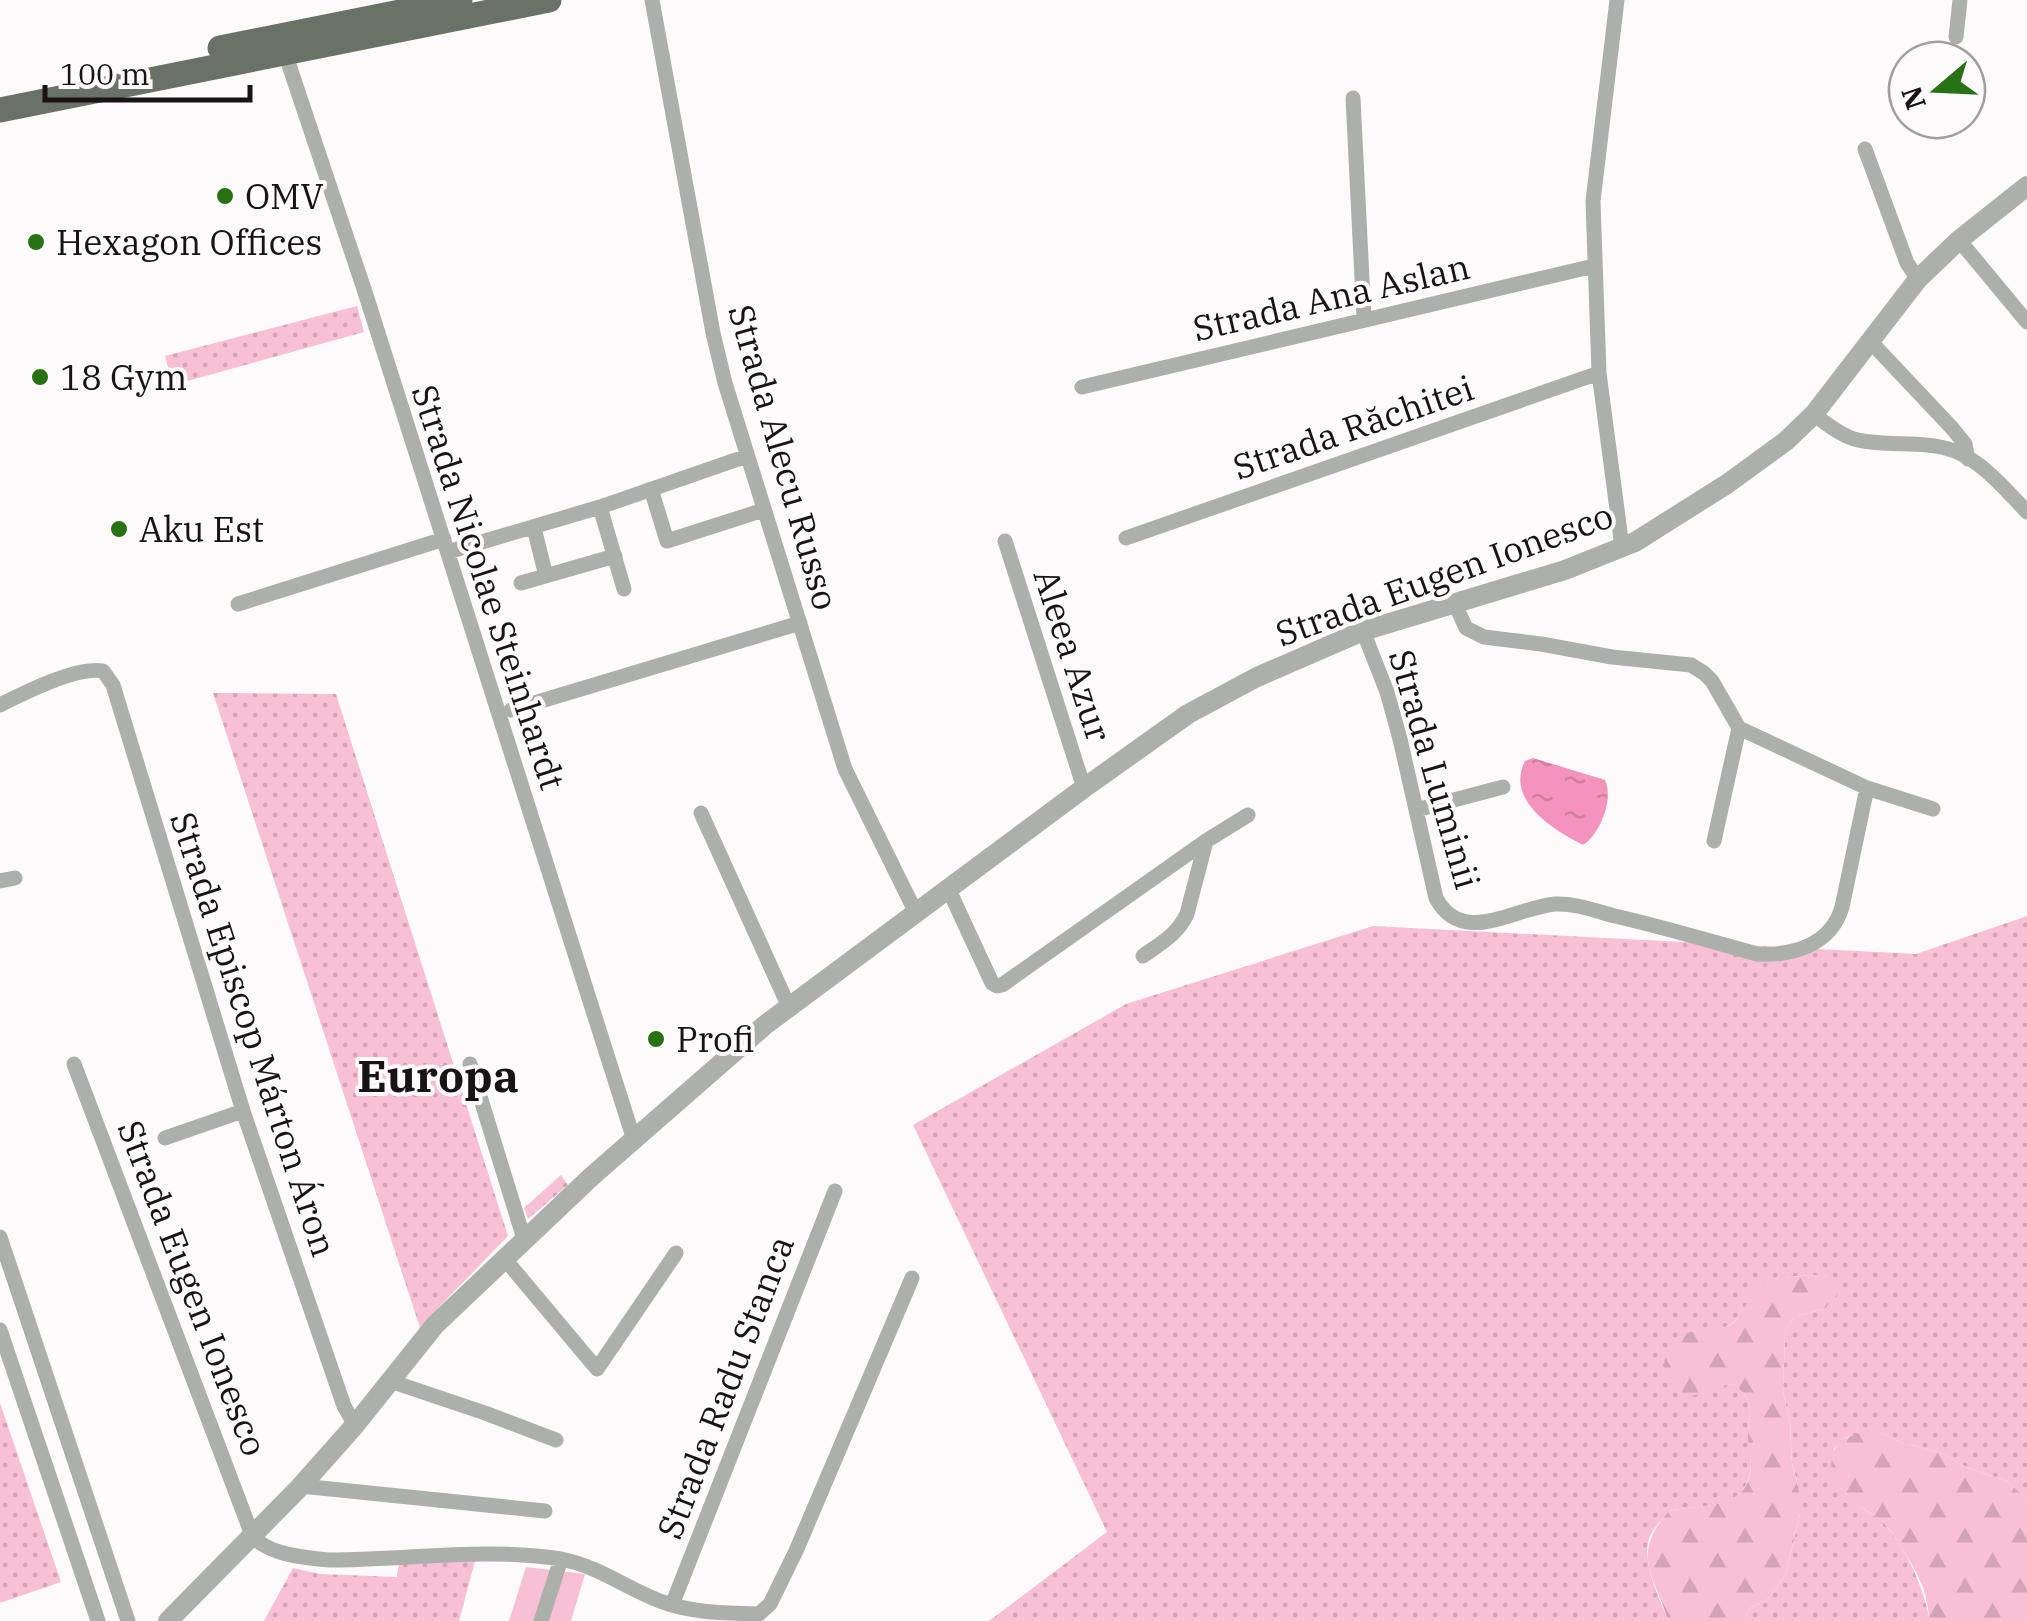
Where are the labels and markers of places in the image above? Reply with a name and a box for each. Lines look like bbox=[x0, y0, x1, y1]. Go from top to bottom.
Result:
place label: OMV bbox=[245, 173, 324, 219]
marker: OMV bbox=[214, 185, 236, 207]
place label: Hexagon Offices bbox=[56, 219, 322, 265]
marker: Hexagon Offices bbox=[25, 231, 47, 253]
place label: 18 Gym bbox=[60, 354, 187, 400]
marker: 18 Gym bbox=[29, 366, 51, 388]
place label: Aku Est bbox=[139, 506, 264, 552]
marker: Aku Est bbox=[108, 518, 130, 540]
place label: Profi bbox=[676, 1016, 755, 1062]
marker: Profi bbox=[645, 1028, 667, 1050]

